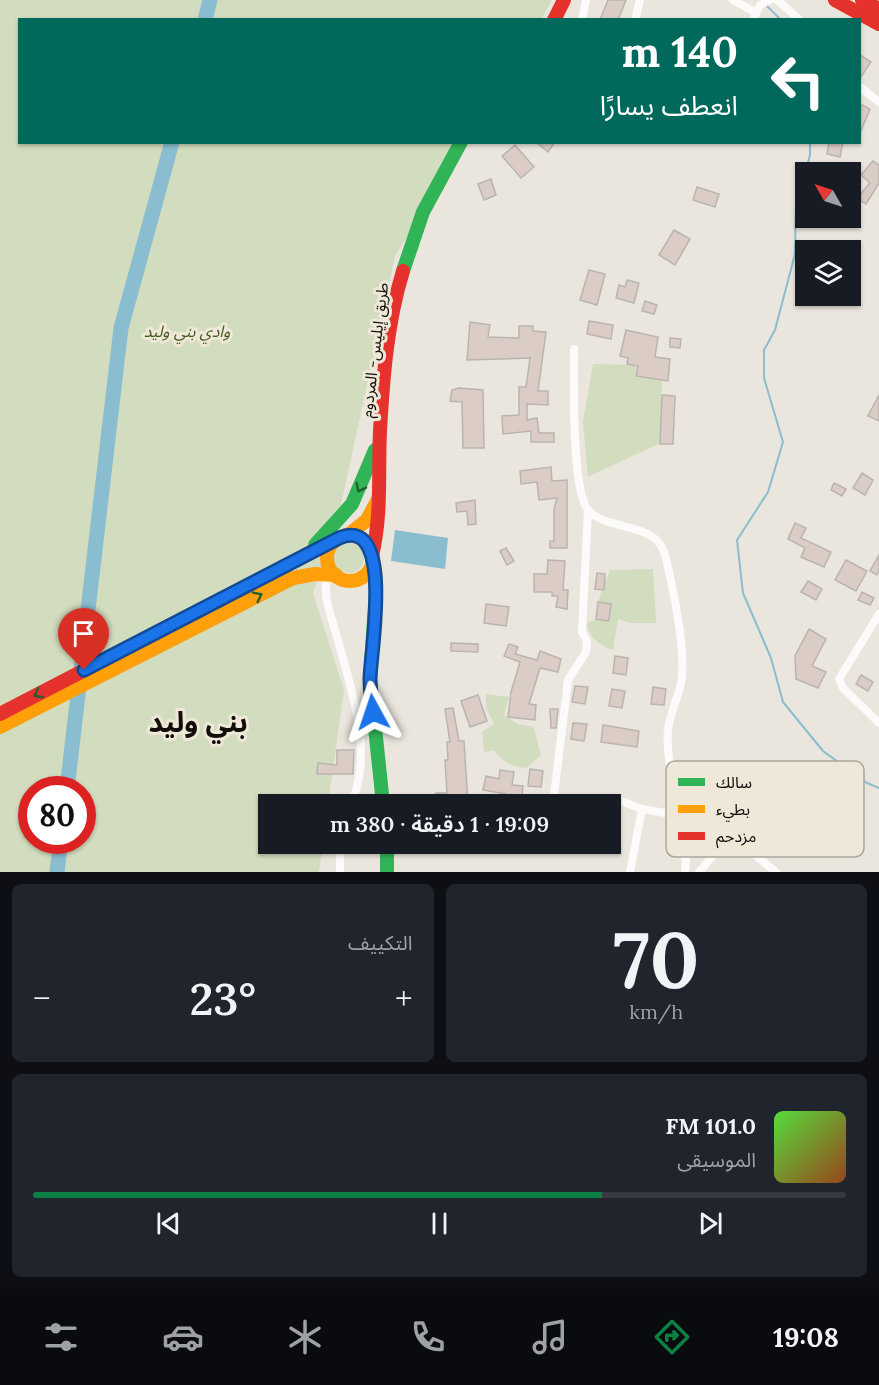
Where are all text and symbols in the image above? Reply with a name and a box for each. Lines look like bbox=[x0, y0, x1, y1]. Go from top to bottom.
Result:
text: 140 m bbox=[622, 25, 738, 79]
icon: left bbox=[759, 42, 837, 120]
text: انعطف يسارًا bbox=[600, 88, 738, 122]
north arrow bbox=[795, 162, 861, 228]
map controls bbox=[795, 162, 861, 306]
button: layers bbox=[795, 240, 861, 306]
street label: طريق إيليس- المردوم bbox=[356, 281, 395, 419]
park label: وادي بني وليد bbox=[144, 321, 230, 345]
one-way arrow bbox=[356, 481, 368, 492]
one-way arrow bbox=[252, 592, 262, 603]
pin bbox=[58, 608, 109, 670]
icon: arrive bbox=[67, 617, 100, 650]
position arrow bbox=[341, 680, 405, 744]
one-way arrow bbox=[34, 687, 44, 698]
district label: بني وليد bbox=[148, 704, 248, 744]
legend bbox=[666, 761, 864, 857]
text: سالك bbox=[716, 772, 752, 792]
speed limit sign: 80 bbox=[18, 776, 96, 854]
text: بطيء bbox=[716, 799, 750, 822]
text: 19:09 · 1 دقيقة · 380 m bbox=[330, 810, 549, 838]
text: مزدحم bbox=[716, 826, 756, 849]
text: 70 bbox=[613, 910, 699, 1009]
text: التكييف bbox=[348, 930, 413, 955]
text: 23° bbox=[189, 970, 256, 1027]
text: − bbox=[33, 977, 51, 1019]
text: + bbox=[395, 977, 412, 1019]
text: km/h bbox=[629, 999, 683, 1024]
text: 101.0 FM bbox=[666, 1112, 756, 1140]
text: الموسيقى bbox=[677, 1147, 756, 1172]
icon: previous bbox=[152, 1207, 185, 1240]
icon: pause bbox=[423, 1207, 456, 1240]
icon: next bbox=[694, 1207, 727, 1240]
icon: filters bbox=[40, 1316, 82, 1358]
icon: car bbox=[162, 1316, 204, 1358]
icon: climate bbox=[284, 1316, 326, 1358]
icon: phone bbox=[407, 1316, 449, 1358]
icon: music bbox=[529, 1316, 571, 1358]
icon: directions bbox=[651, 1316, 693, 1358]
text: 19:08 bbox=[773, 1320, 839, 1354]

